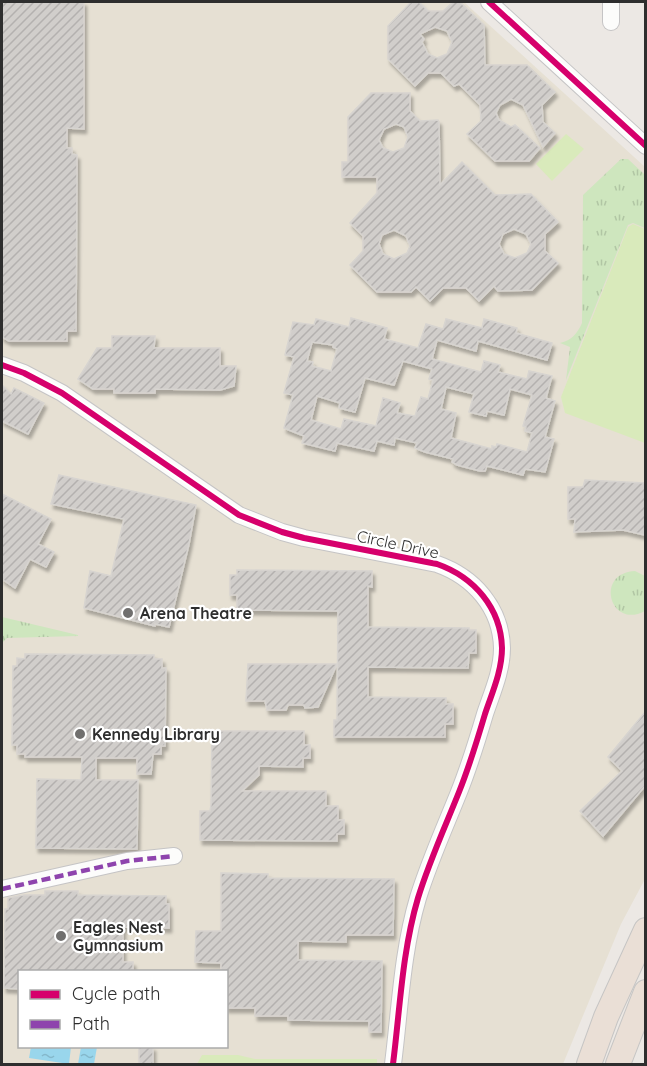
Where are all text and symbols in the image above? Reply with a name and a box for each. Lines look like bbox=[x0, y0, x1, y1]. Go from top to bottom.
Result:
street label: Circle Drive bbox=[355, 526, 441, 562]
place label: Arena Theatre bbox=[140, 603, 252, 623]
marker: Arena Theatre bbox=[121, 606, 135, 620]
place label: Kennedy Library bbox=[92, 724, 220, 744]
marker: Kennedy Library bbox=[73, 727, 87, 741]
place label: Eagles Nest Gymnasium bbox=[73, 917, 164, 955]
marker: Eagles Nest Gymnasium bbox=[54, 929, 68, 943]
legend bbox=[18, 970, 228, 1048]
text: Cycle path bbox=[72, 982, 160, 1005]
text: Path bbox=[72, 1012, 110, 1035]

